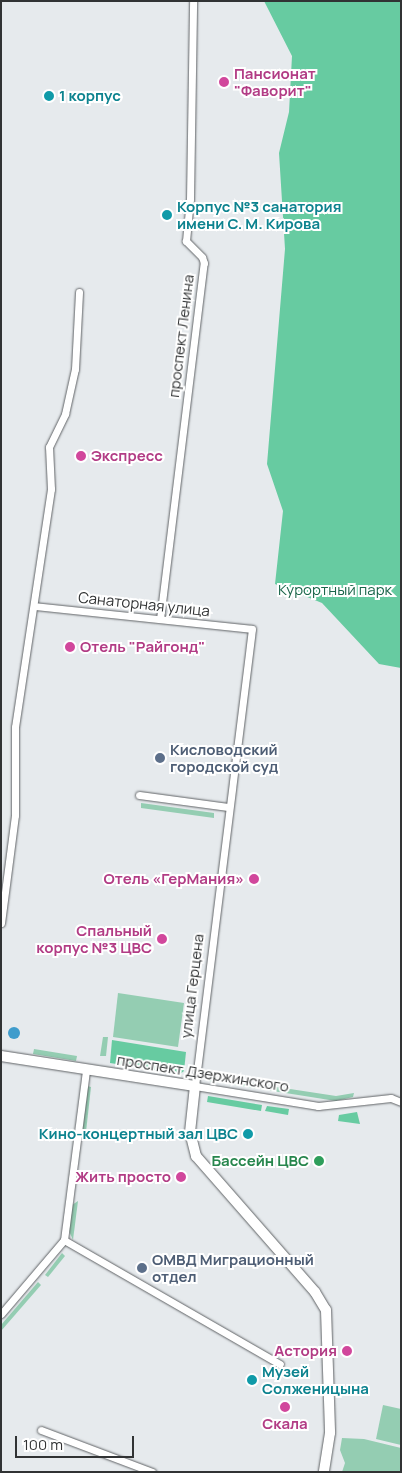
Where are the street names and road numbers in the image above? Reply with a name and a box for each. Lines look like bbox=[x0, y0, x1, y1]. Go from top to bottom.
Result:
street label: проспект Ленина bbox=[165, 273, 197, 399]
street label: Санаторная улица bbox=[77, 588, 211, 620]
street label: улица Герцена bbox=[177, 933, 207, 1039]
street label: проспект Дзержинского bbox=[116, 1051, 290, 1095]

